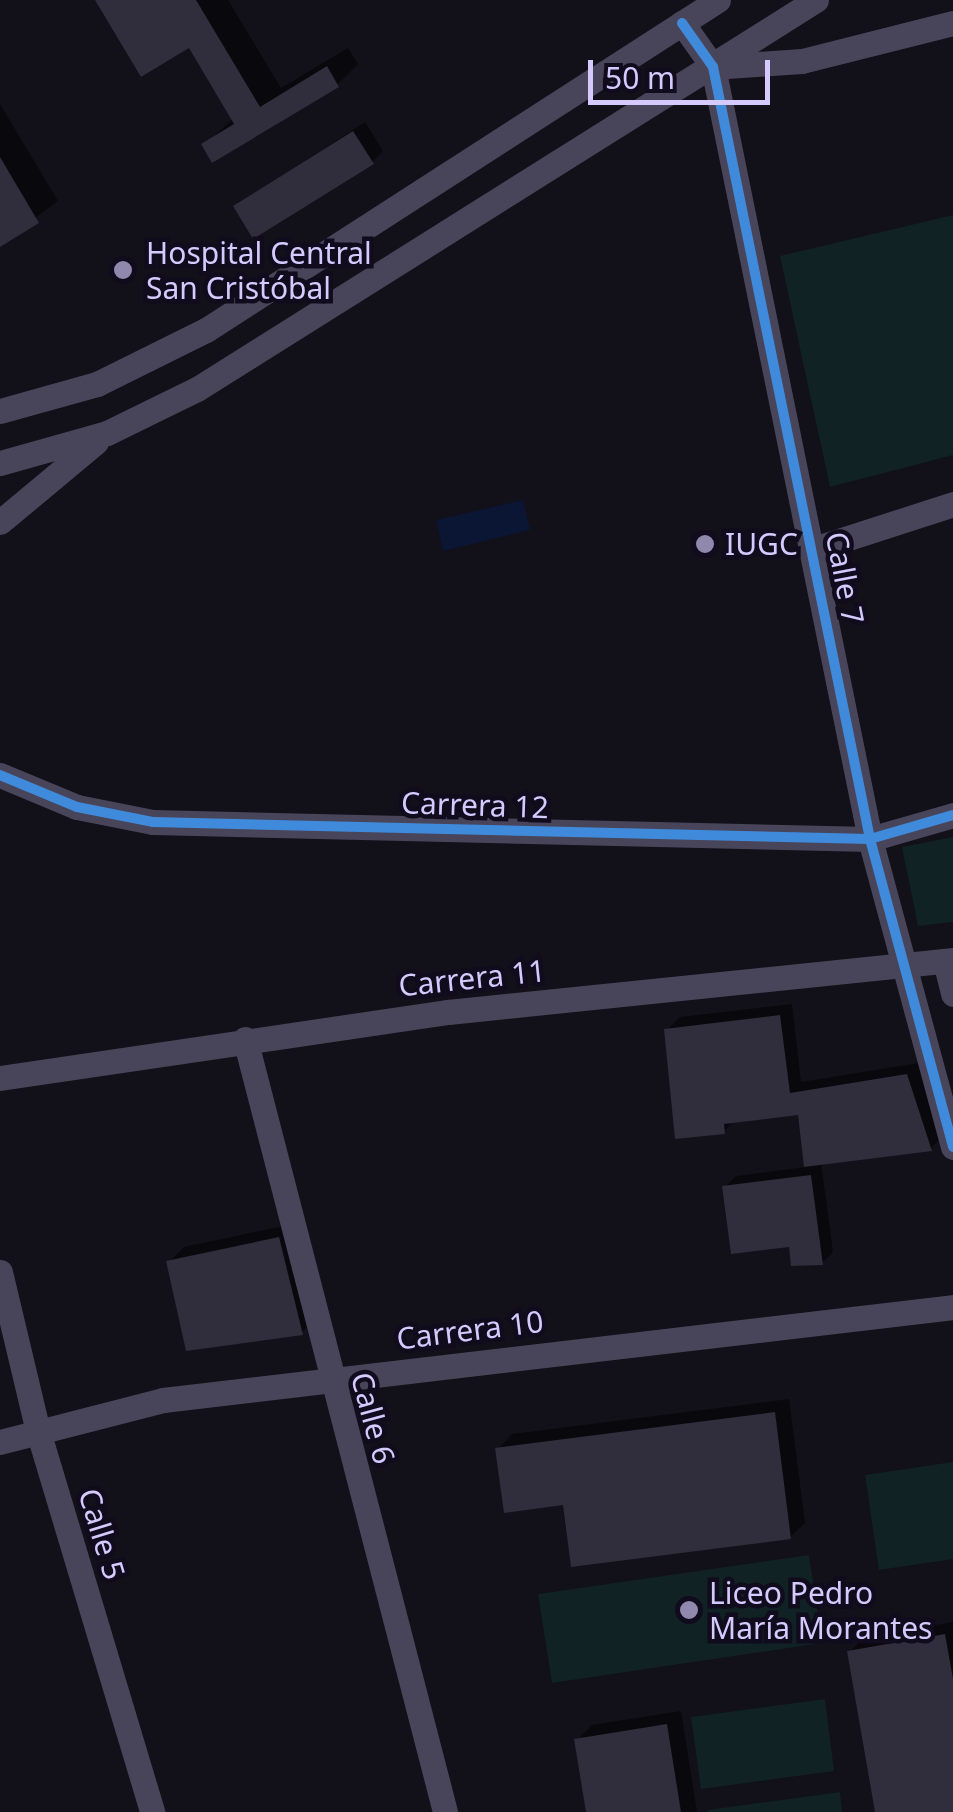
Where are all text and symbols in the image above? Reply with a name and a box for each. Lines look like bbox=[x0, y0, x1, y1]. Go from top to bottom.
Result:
scale bar bbox=[593, 40, 776, 102]
text: 50 m bbox=[605, 57, 675, 98]
place label: Hospital Central San Cristóbal bbox=[146, 235, 372, 306]
marker: Hospital Central San Cristóbal bbox=[110, 257, 136, 283]
place label: IUGC bbox=[725, 526, 798, 562]
street label: Calle 7 bbox=[818, 529, 872, 627]
marker: IUGC bbox=[694, 533, 716, 555]
street label: Carrera 12 bbox=[401, 784, 549, 826]
street label: Carrera 11 bbox=[397, 952, 547, 1004]
street label: Carrera 10 bbox=[395, 1303, 545, 1357]
street label: Calle 6 bbox=[344, 1368, 402, 1468]
street label: Calle 5 bbox=[71, 1484, 133, 1584]
place label: Liceo Pedro María Morantes bbox=[709, 1575, 932, 1646]
marker: Liceo Pedro María Morantes bbox=[678, 1599, 700, 1621]

